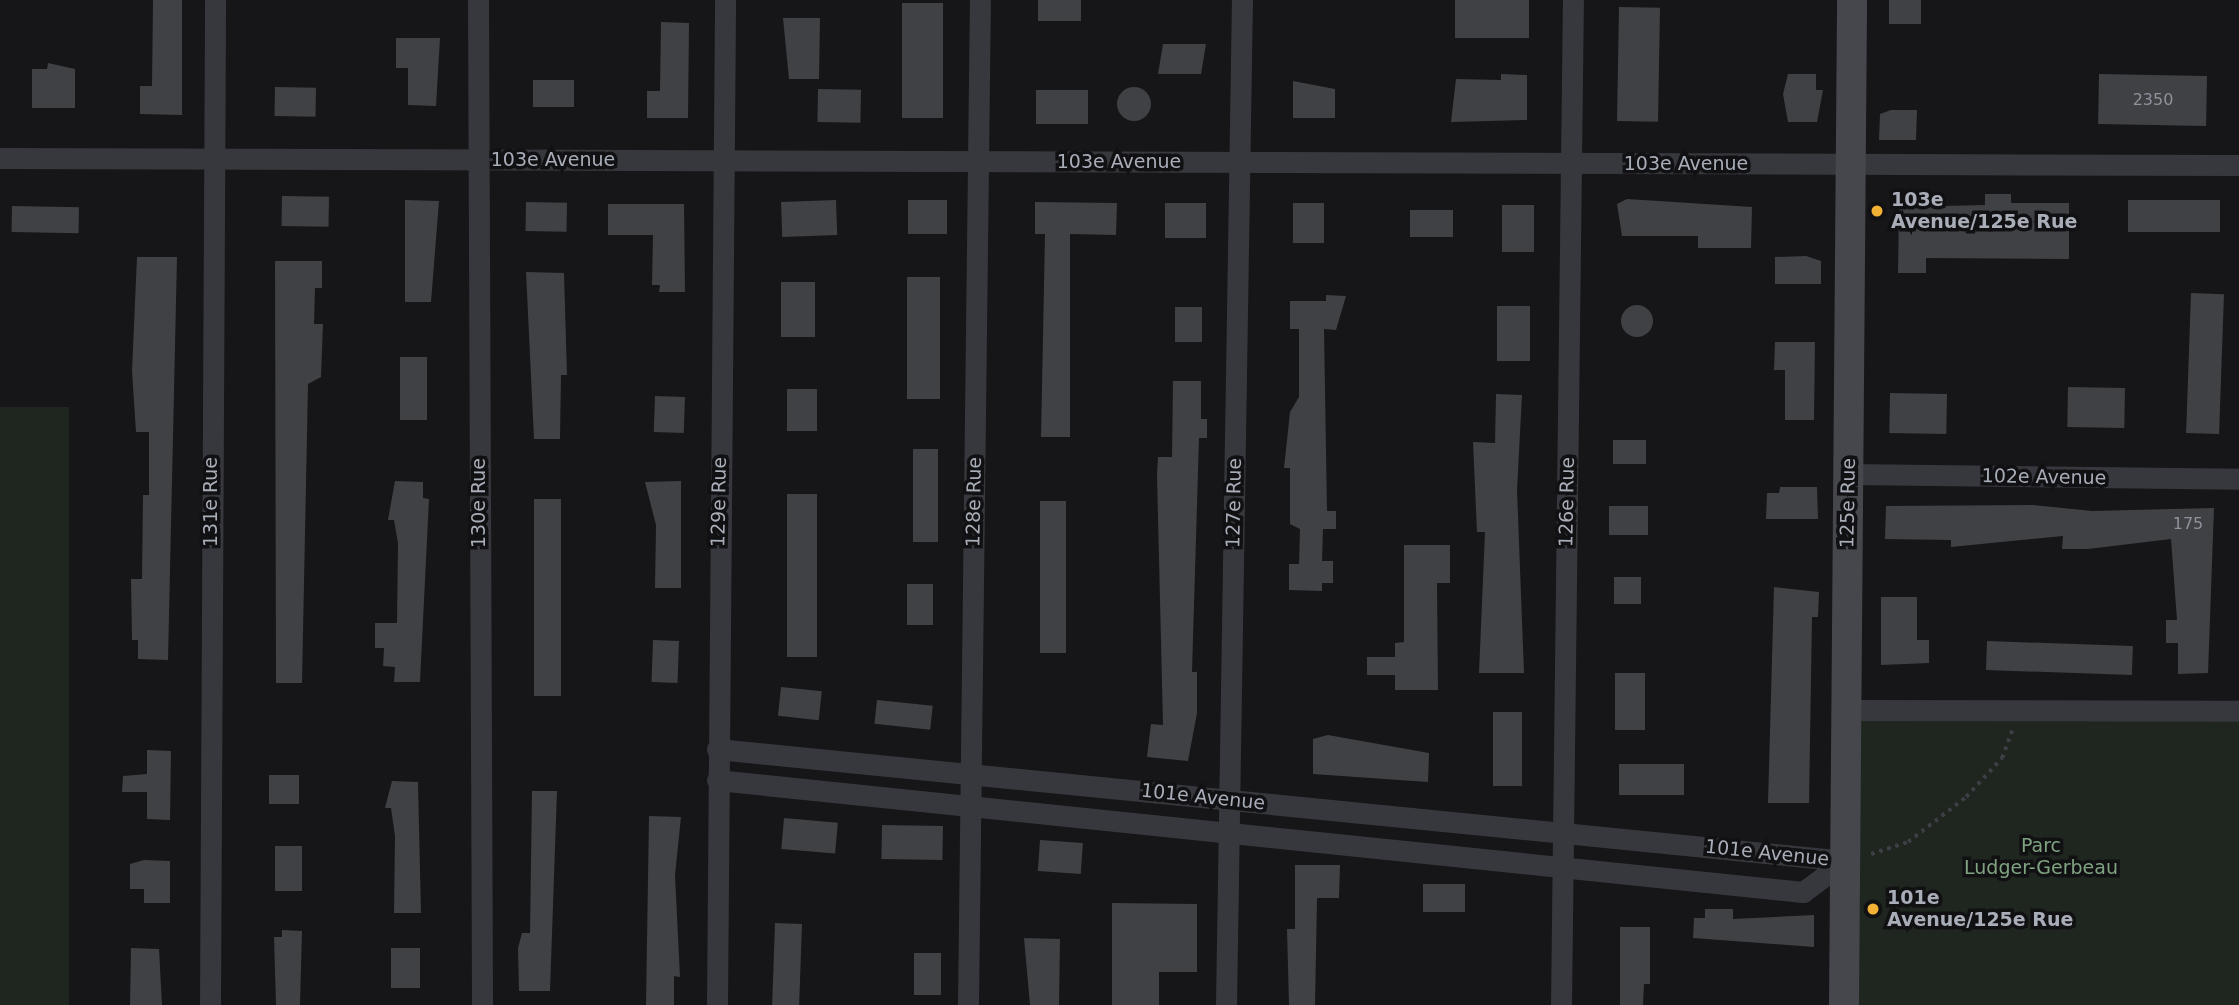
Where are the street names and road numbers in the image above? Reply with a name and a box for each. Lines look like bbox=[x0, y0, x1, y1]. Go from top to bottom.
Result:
street label: 103e Avenue bbox=[491, 149, 615, 171]
street label: 103e Avenue bbox=[1057, 151, 1181, 173]
street label: 103e Avenue bbox=[1624, 153, 1748, 175]
street label: 131e Rue bbox=[200, 457, 222, 547]
street label: 129e Rue bbox=[707, 457, 731, 547]
street label: 128e Rue bbox=[962, 457, 986, 547]
street label: 126e Rue bbox=[1555, 457, 1579, 547]
street label: 130e Rue bbox=[468, 458, 490, 548]
street label: 127e Rue bbox=[1222, 458, 1246, 548]
street label: 125e Rue bbox=[1836, 458, 1860, 548]
street label: 102e Avenue bbox=[1982, 465, 2106, 489]
street label: 101e Avenue bbox=[1140, 779, 1266, 815]
street label: 101e Avenue bbox=[1704, 835, 1830, 871]

